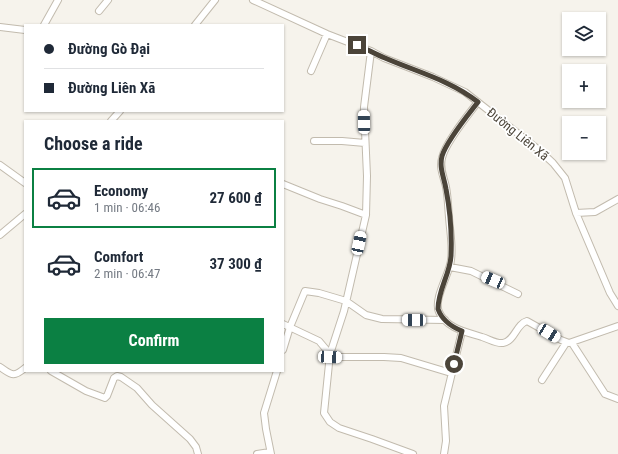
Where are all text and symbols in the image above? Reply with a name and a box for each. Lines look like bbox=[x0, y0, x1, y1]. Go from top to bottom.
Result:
map controls bbox=[562, 12, 606, 160]
button: layers bbox=[562, 12, 606, 56]
route end bbox=[348, 36, 366, 54]
text: Đường Gò Đại bbox=[68, 40, 150, 58]
button: + bbox=[562, 64, 606, 108]
text: Đường Liên Xã bbox=[68, 79, 155, 97]
street label: Đường Liên Xã bbox=[484, 105, 552, 163]
car bbox=[358, 110, 370, 134]
button: − bbox=[562, 116, 606, 160]
text: Choose a ride bbox=[44, 133, 143, 154]
icon: car bbox=[46, 180, 82, 216]
text: Economy bbox=[94, 182, 148, 200]
text: 27 600 ₫ bbox=[210, 189, 262, 207]
text: 1 min · 06:46 bbox=[94, 200, 160, 215]
car bbox=[351, 230, 367, 256]
icon: car bbox=[46, 246, 82, 282]
text: Comfort bbox=[94, 248, 143, 266]
text: 37 300 ₫ bbox=[210, 255, 262, 273]
text: 2 min · 06:47 bbox=[94, 266, 160, 281]
car bbox=[480, 270, 506, 290]
car bbox=[402, 314, 426, 326]
button: Confirm bbox=[44, 318, 264, 364]
car bbox=[536, 322, 562, 344]
car bbox=[318, 350, 342, 364]
route start bbox=[445, 355, 463, 373]

